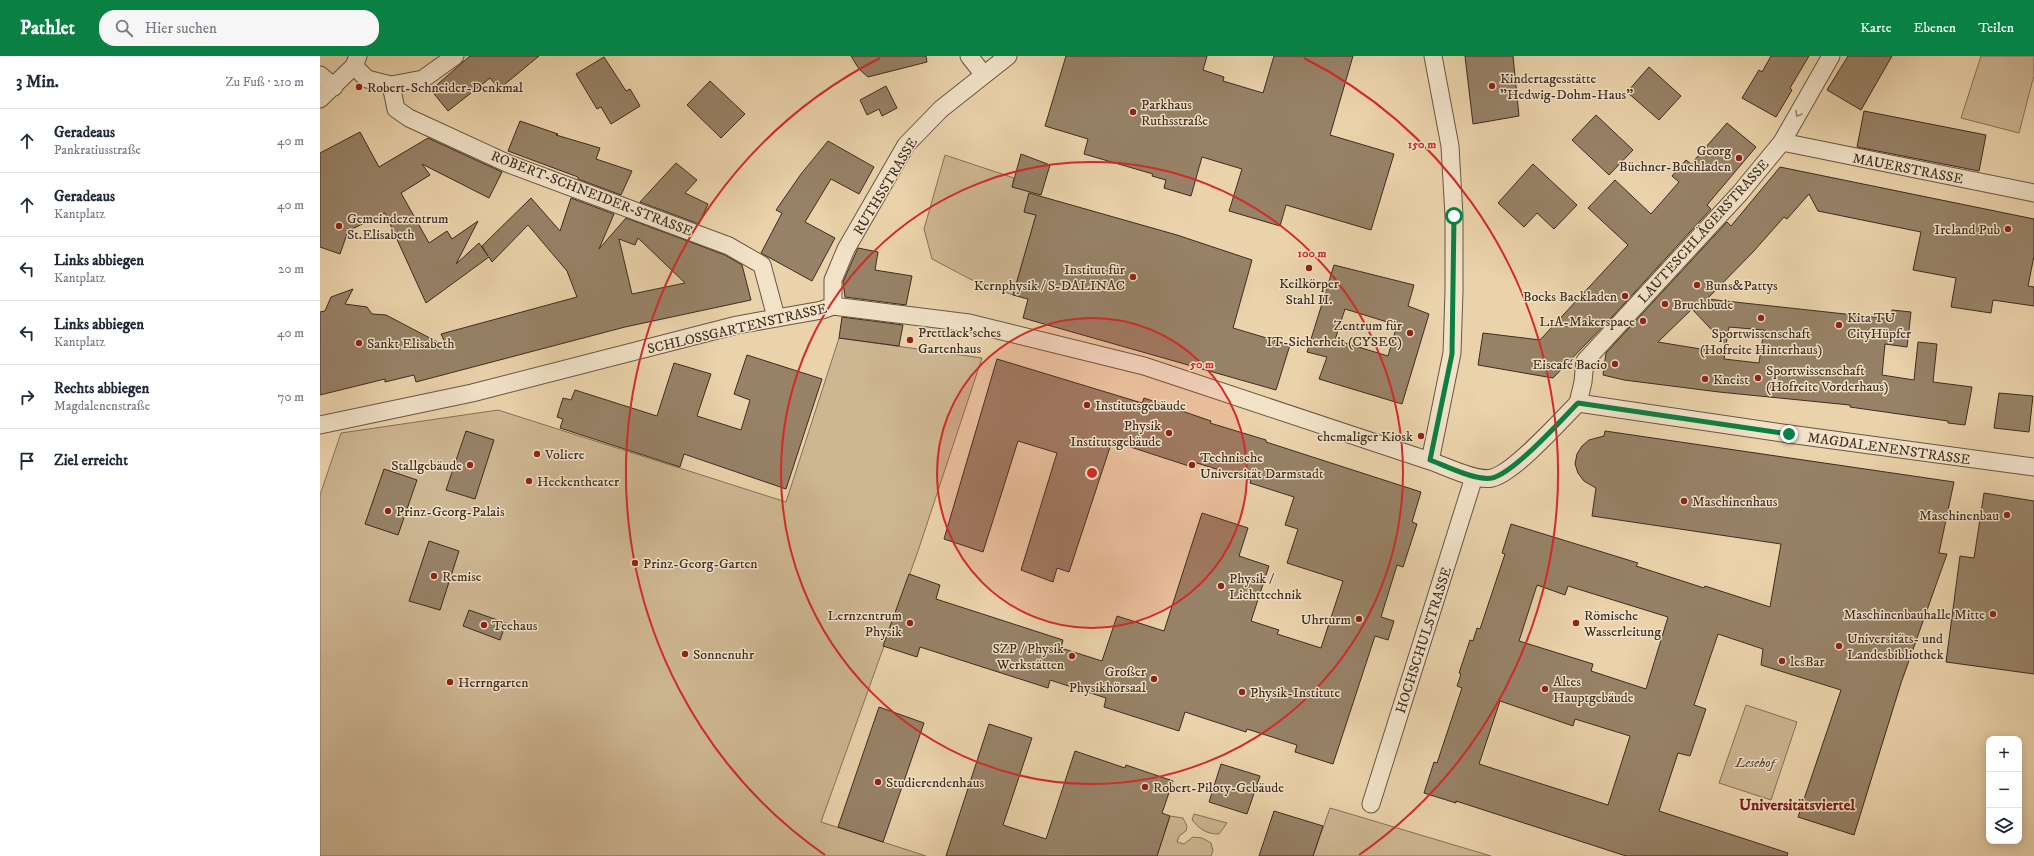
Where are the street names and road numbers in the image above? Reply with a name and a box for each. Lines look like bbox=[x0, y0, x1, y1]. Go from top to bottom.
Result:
street label: RUTHSSTRASSE bbox=[850, 134, 922, 238]
street label: ROBERT-SCHNEIDER-STRASSE bbox=[488, 147, 695, 241]
street label: MAUERSTRASSE bbox=[1851, 149, 1965, 189]
street label: LAUTESCHLÄGERSTRASSE bbox=[1634, 156, 1773, 307]
street label: SCHLOSSGARTENSTRASSE bbox=[646, 300, 829, 358]
street label: MAGDALENENSTRASSE bbox=[1806, 429, 1971, 469]
street label: HOCHSCHULSTRASSE bbox=[1392, 565, 1456, 716]

